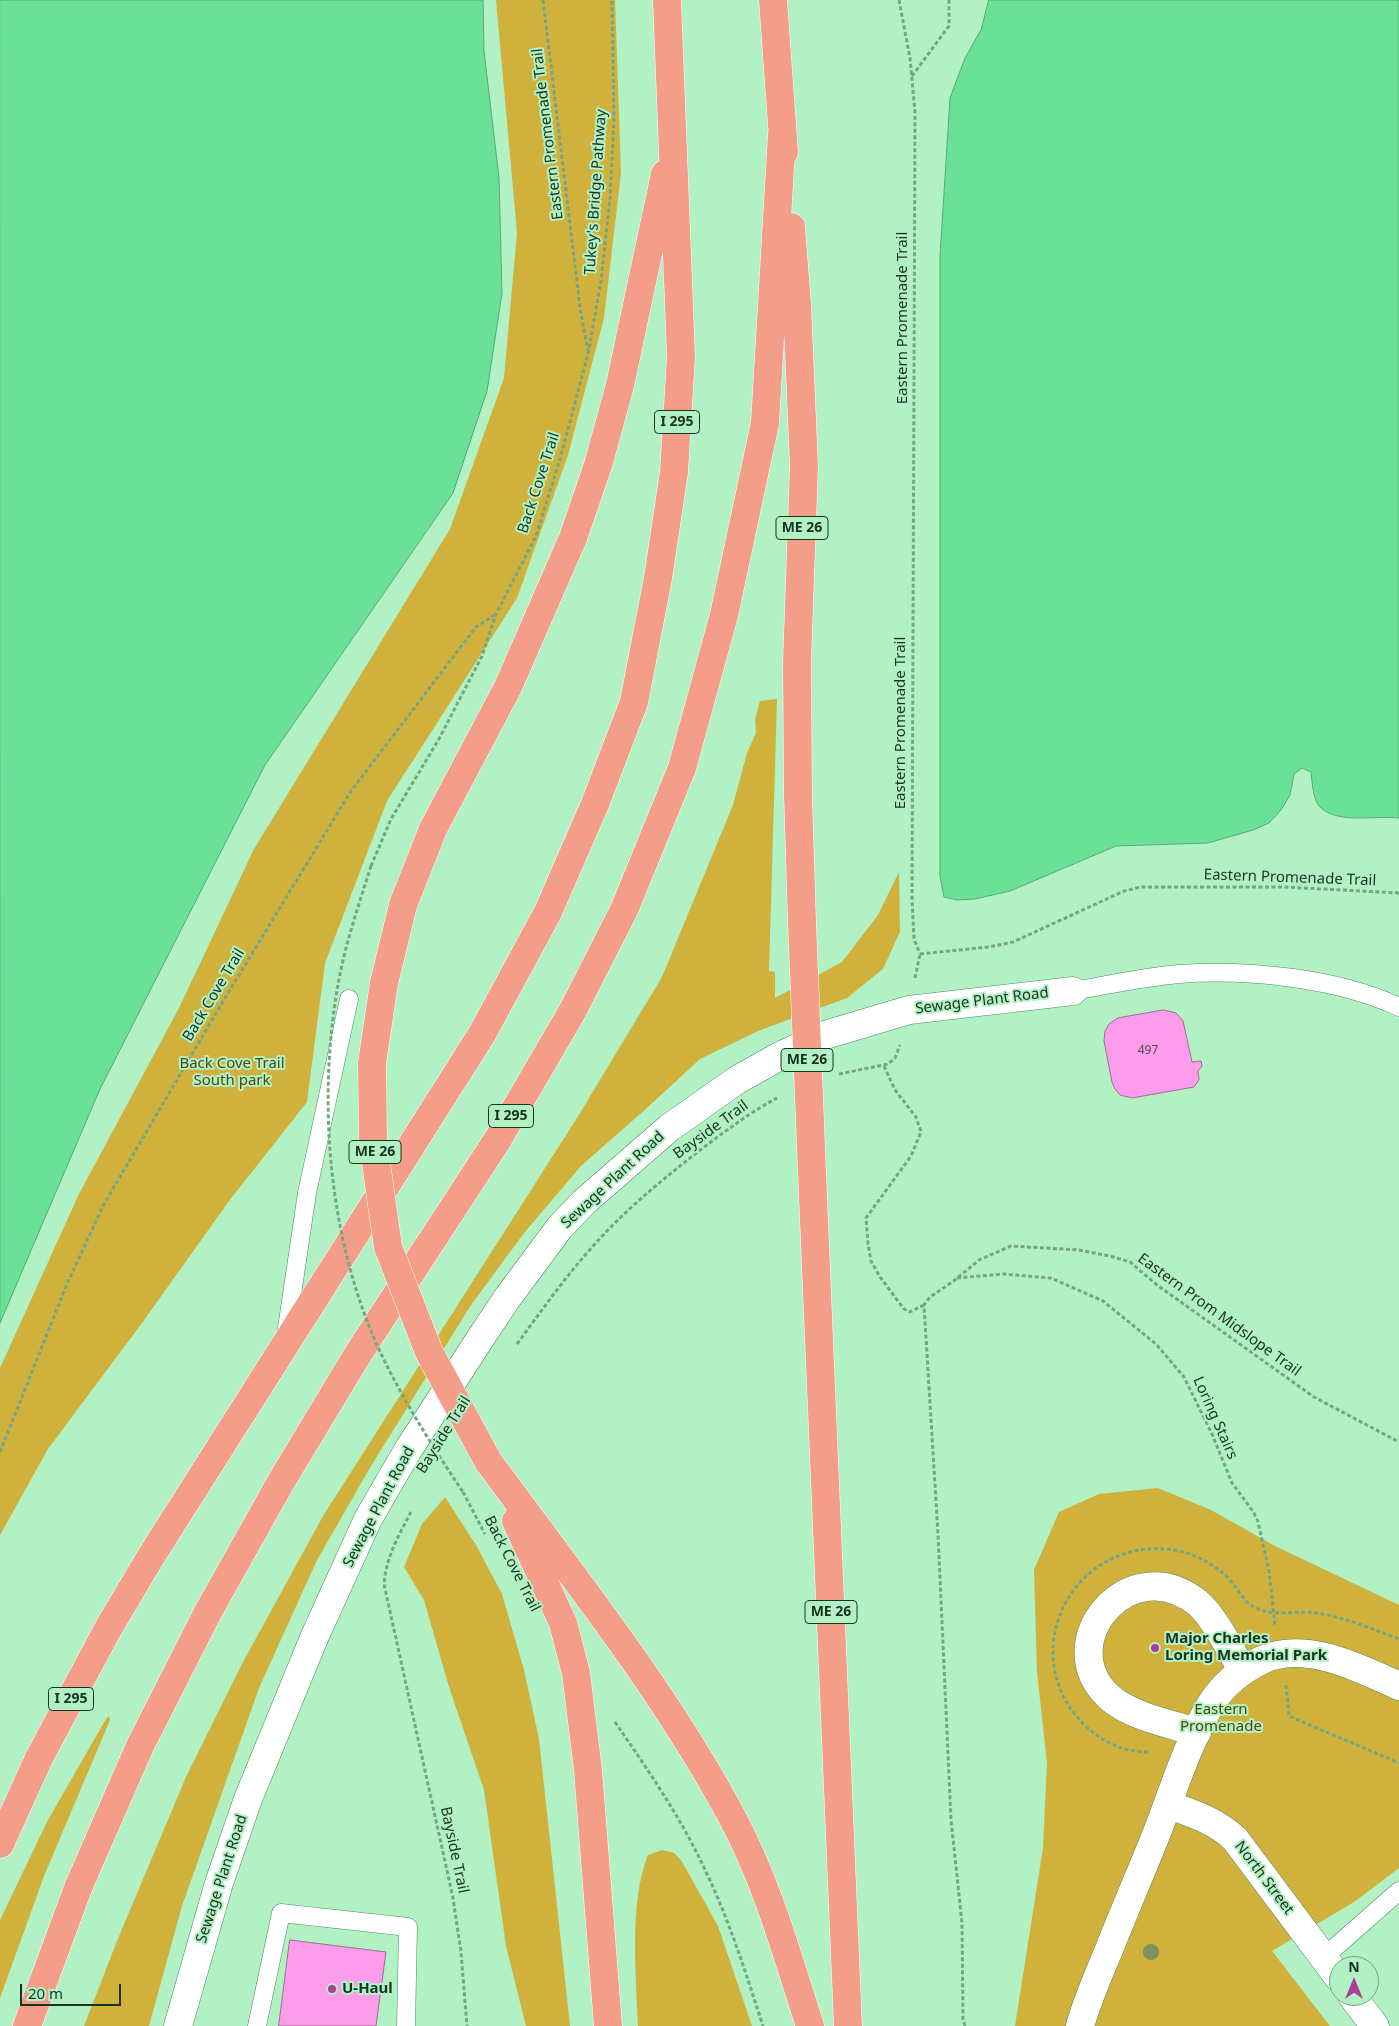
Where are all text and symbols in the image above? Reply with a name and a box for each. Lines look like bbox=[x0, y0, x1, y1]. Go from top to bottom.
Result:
street label: Eastern Promenade Trail bbox=[529, 47, 567, 221]
street label: Tukey's Bridge Pathway bbox=[581, 109, 611, 275]
street label: Eastern Promenade Trail bbox=[894, 232, 912, 404]
road number: I 295 bbox=[654, 411, 700, 434]
street label: Back Cove Trail bbox=[514, 430, 564, 536]
road number: ME 26 bbox=[776, 516, 828, 540]
street label: Eastern Promenade Trail bbox=[892, 637, 910, 809]
street label: Eastern Promenade Trail bbox=[1203, 866, 1377, 890]
street label: Back Cove Trail bbox=[179, 945, 249, 1045]
street label: Sewage Plant Road bbox=[914, 984, 1050, 1018]
house number: 497 bbox=[1138, 1044, 1158, 1058]
road number: ME 26 bbox=[781, 1048, 833, 1072]
park label: Back Cove Trail South park bbox=[179, 1055, 285, 1090]
street label: Bayside Trail bbox=[670, 1097, 752, 1163]
road number: I 295 bbox=[488, 1104, 534, 1128]
street label: Sewage Plant Road bbox=[558, 1128, 668, 1232]
road number: ME 26 bbox=[349, 1140, 401, 1164]
street label: Eastern Prom Midslope Trail bbox=[1134, 1250, 1304, 1380]
street label: Loring Stairs bbox=[1189, 1374, 1241, 1462]
street label: Bayside Trail bbox=[413, 1393, 475, 1477]
street label: Sewage Plant Road bbox=[340, 1444, 418, 1570]
street label: Back Cove Trail bbox=[480, 1513, 544, 1615]
road number: ME 26 bbox=[805, 1600, 857, 1624]
place label: Major Charles Loring Memorial Park bbox=[1165, 1630, 1327, 1665]
marker: Major Charles Loring Memorial Park bbox=[1149, 1642, 1161, 1654]
road number: I 295 bbox=[48, 1688, 94, 1710]
park label: Eastern Promenade bbox=[1180, 1701, 1262, 1736]
street label: Bayside Trail bbox=[436, 1805, 472, 1895]
street label: Sewage Plant Road bbox=[193, 1812, 251, 1946]
street label: North Street bbox=[1231, 1838, 1297, 1918]
north arrow bbox=[1329, 1956, 1379, 2006]
text: N bbox=[1348, 1957, 1360, 1976]
scale bar bbox=[22, 1974, 124, 2006]
place label: U-Haul bbox=[342, 1980, 393, 1998]
text: 20 m bbox=[28, 1983, 63, 2003]
marker: U-Haul bbox=[326, 1983, 338, 1995]

